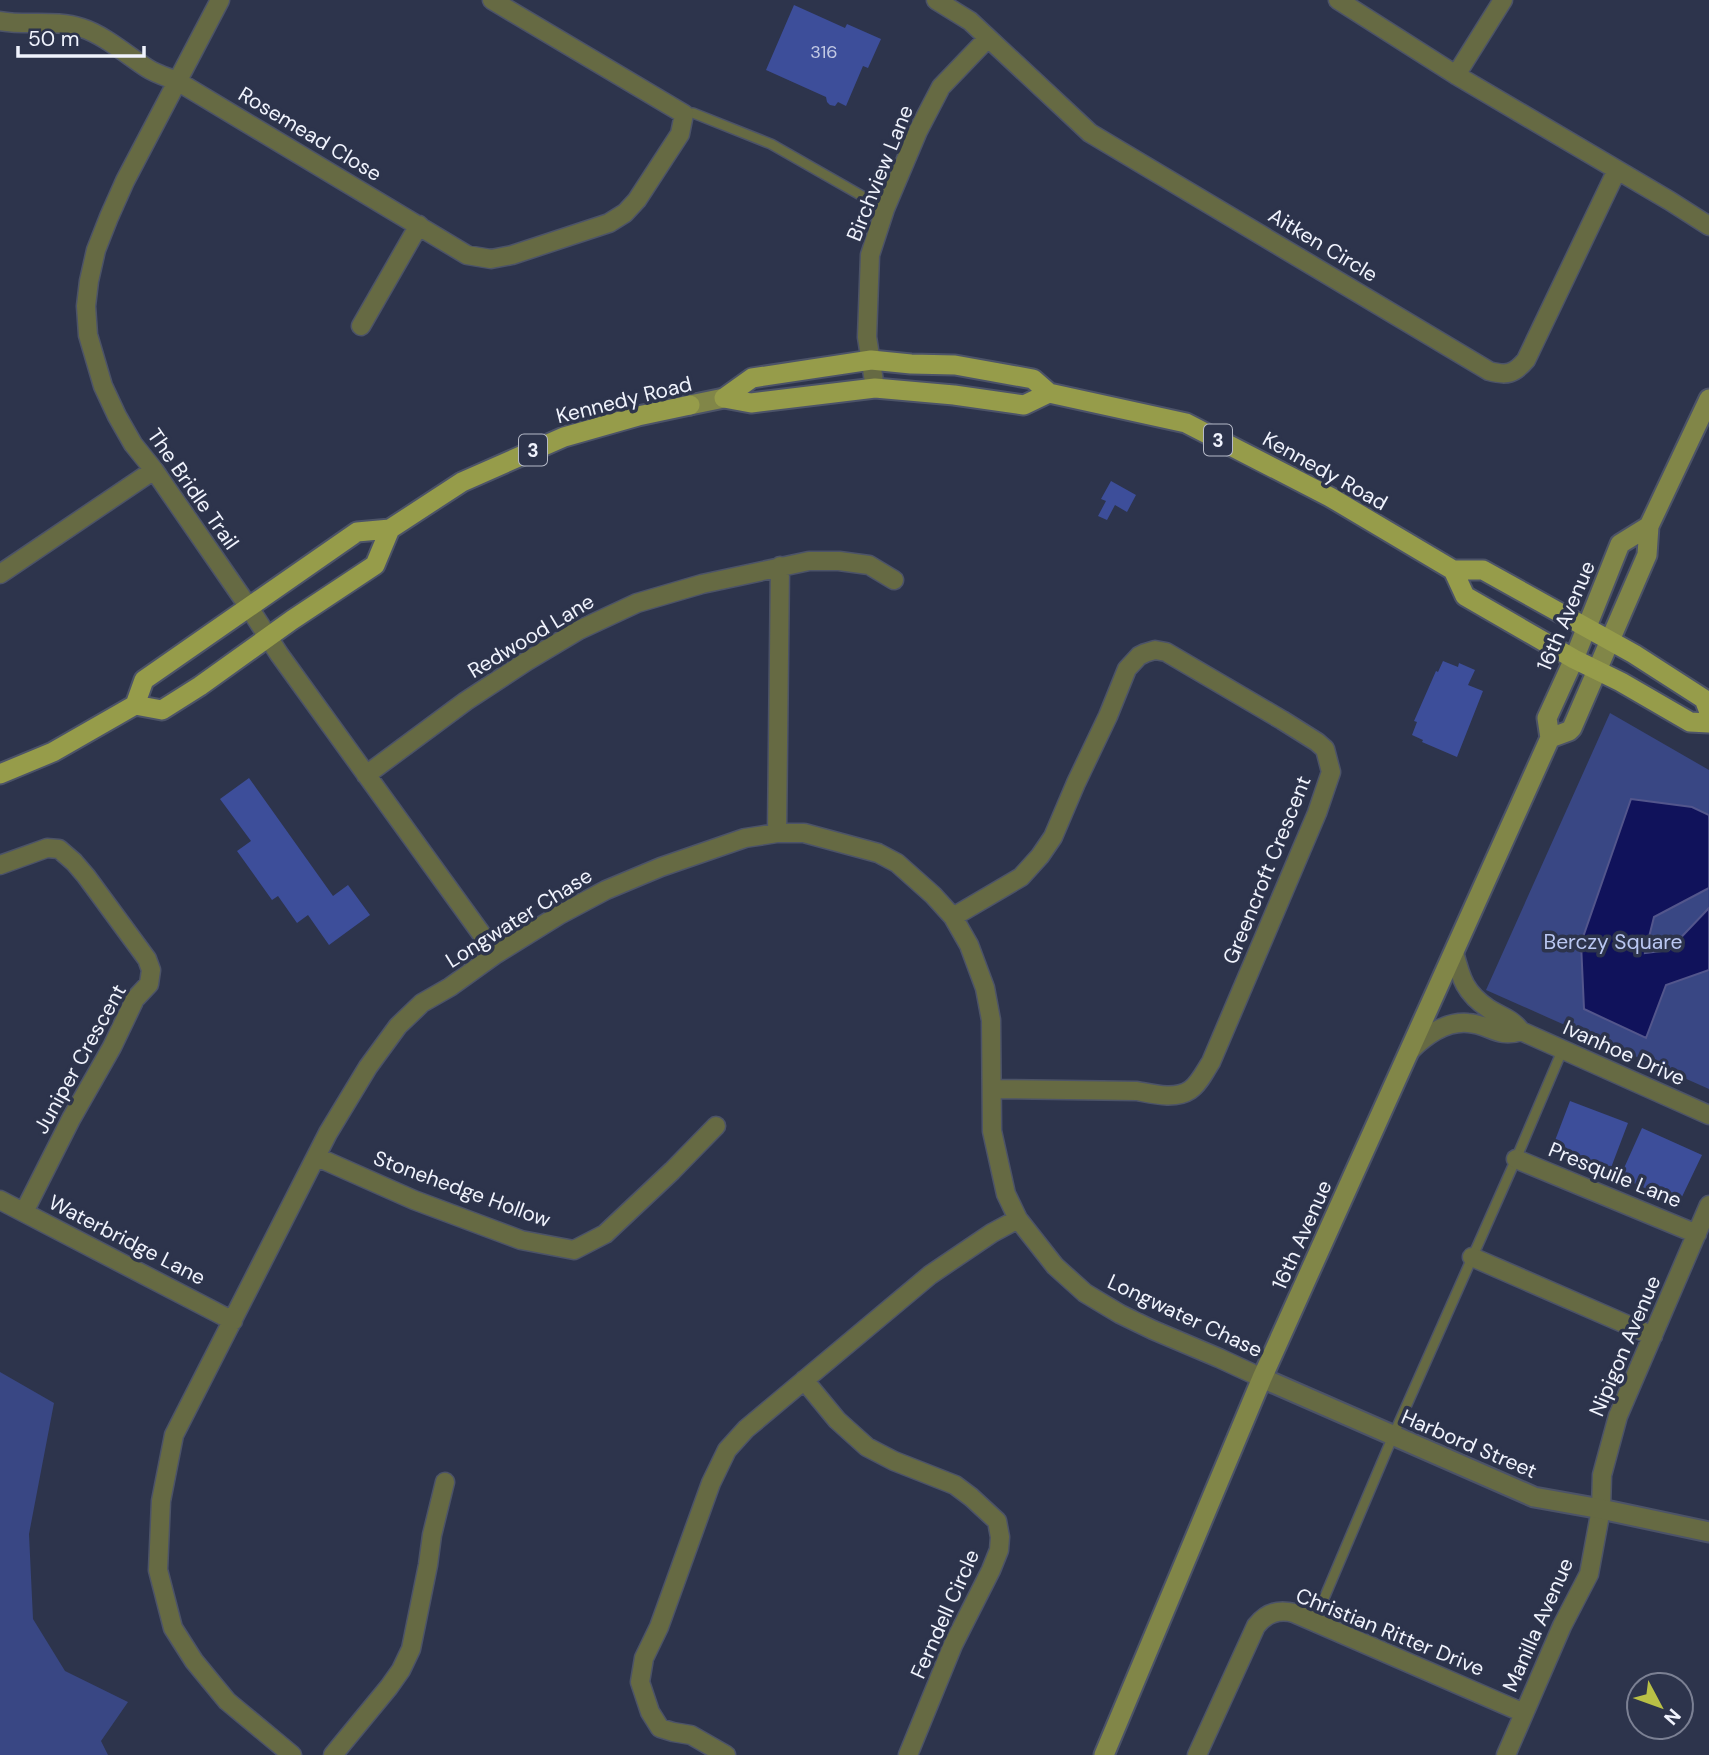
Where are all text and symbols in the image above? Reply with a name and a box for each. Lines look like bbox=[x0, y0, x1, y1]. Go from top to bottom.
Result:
scale bar bbox=[18, 14, 144, 58]
text: 50 m bbox=[28, 25, 79, 53]
house number: 316 bbox=[810, 40, 838, 64]
street label: Rosemead Close bbox=[233, 80, 387, 188]
street label: Birchview Lane bbox=[840, 101, 920, 245]
street label: Aitken Circle bbox=[1263, 201, 1383, 289]
street label: Kennedy Road bbox=[553, 370, 695, 430]
street label: The Bridle Trail bbox=[141, 423, 245, 555]
road number: 3 bbox=[1204, 424, 1232, 456]
street label: Kennedy Road bbox=[1257, 425, 1393, 517]
road number: 3 bbox=[519, 435, 547, 466]
street label: 16th Avenue bbox=[1530, 557, 1602, 675]
street label: Redwood Lane bbox=[463, 587, 599, 685]
street label: Greencroft Crescent bbox=[1216, 772, 1318, 968]
street label: Longwater Chase bbox=[440, 862, 598, 974]
park label: Berczy Square bbox=[1544, 928, 1683, 956]
street label: Juniper Crescent bbox=[27, 979, 133, 1139]
street label: Ivanhoe Drive bbox=[1559, 1014, 1689, 1092]
street label: Presquile Lane bbox=[1544, 1136, 1686, 1214]
street label: Stonehedge Hollow bbox=[369, 1144, 555, 1234]
street label: 16th Avenue bbox=[1265, 1176, 1339, 1294]
street label: Waterbridge Lane bbox=[44, 1188, 210, 1292]
street label: Longwater Chase bbox=[1103, 1268, 1267, 1364]
street label: Nipigon Avenue bbox=[1583, 1271, 1667, 1421]
street label: Harbord Street bbox=[1397, 1403, 1541, 1485]
street label: Ferndell Circle bbox=[904, 1545, 986, 1683]
street label: Manilla Avenue bbox=[1496, 1554, 1580, 1696]
street label: Christian Ritter Drive bbox=[1292, 1581, 1489, 1683]
north arrow bbox=[1625, 1671, 1695, 1741]
text: N bbox=[1658, 1703, 1686, 1730]

